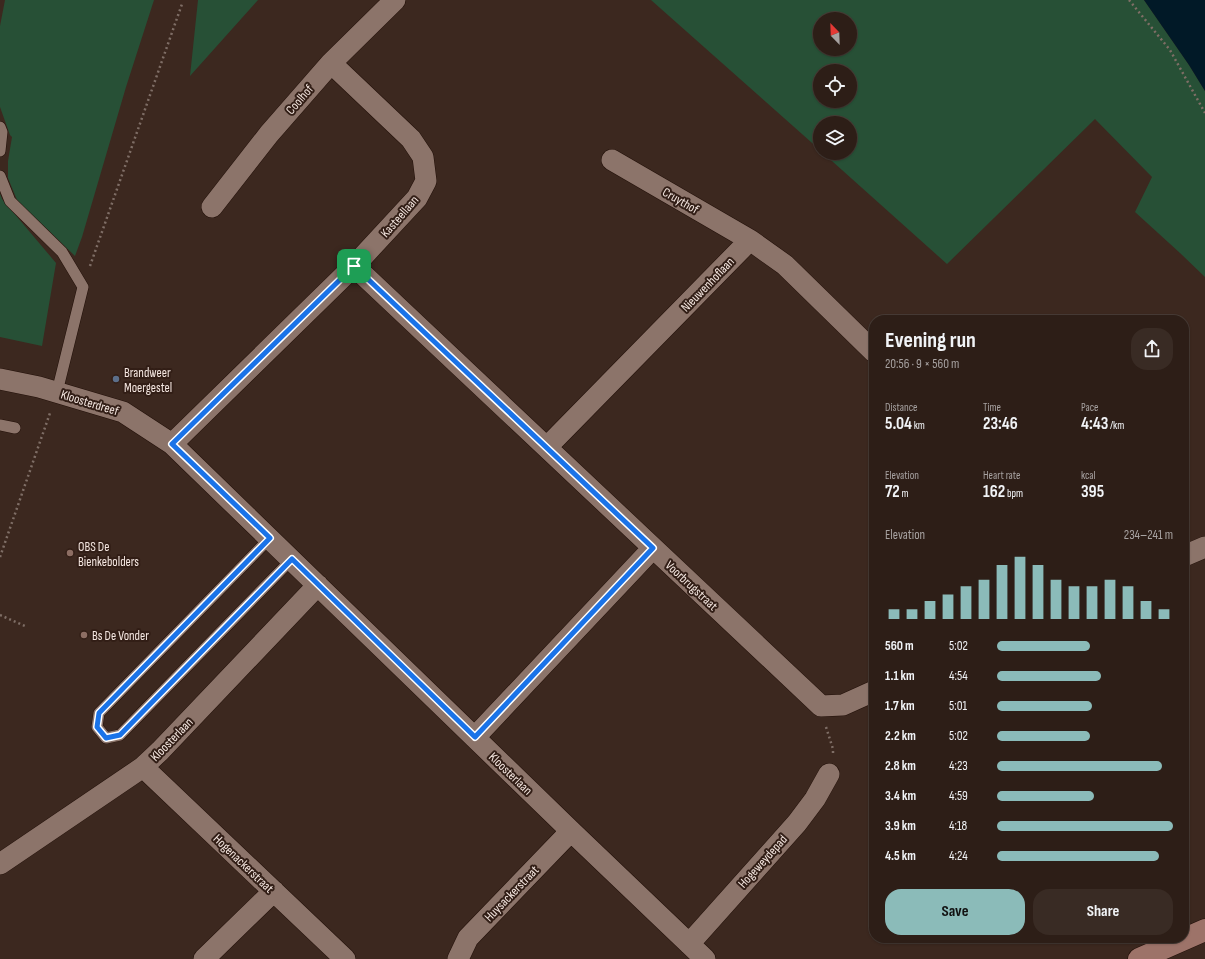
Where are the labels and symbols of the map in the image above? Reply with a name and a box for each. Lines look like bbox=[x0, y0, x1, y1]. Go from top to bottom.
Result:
north arrow bbox=[813, 12, 857, 56]
street label: Coolhof bbox=[283, 81, 317, 118]
street label: Cruythof bbox=[660, 184, 702, 218]
street label: Kasteellaan bbox=[377, 192, 422, 241]
pin bbox=[337, 249, 371, 283]
street label: Nieuwenhoflaan bbox=[678, 254, 738, 315]
place label: Brandweer Moergestel bbox=[124, 365, 172, 396]
marker: Brandweer Moergestel bbox=[111, 374, 121, 384]
street label: Kloosterdreef bbox=[59, 387, 121, 419]
place label: OBS De Bienkebolders bbox=[78, 539, 139, 570]
marker: OBS De Bienkebolders bbox=[65, 548, 75, 558]
street label: Voorbrugstraat bbox=[662, 557, 721, 614]
place label: Bs De Vonder bbox=[92, 628, 149, 644]
marker: Bs De Vonder bbox=[79, 630, 89, 640]
street label: Kloosterlaan bbox=[147, 714, 196, 765]
street label: Kloosterlaan bbox=[485, 749, 536, 798]
street label: Hogenackerstraat bbox=[210, 831, 277, 896]
street label: Hogeweydepad bbox=[735, 832, 791, 892]
street label: Huysackerstraat bbox=[481, 862, 542, 925]

